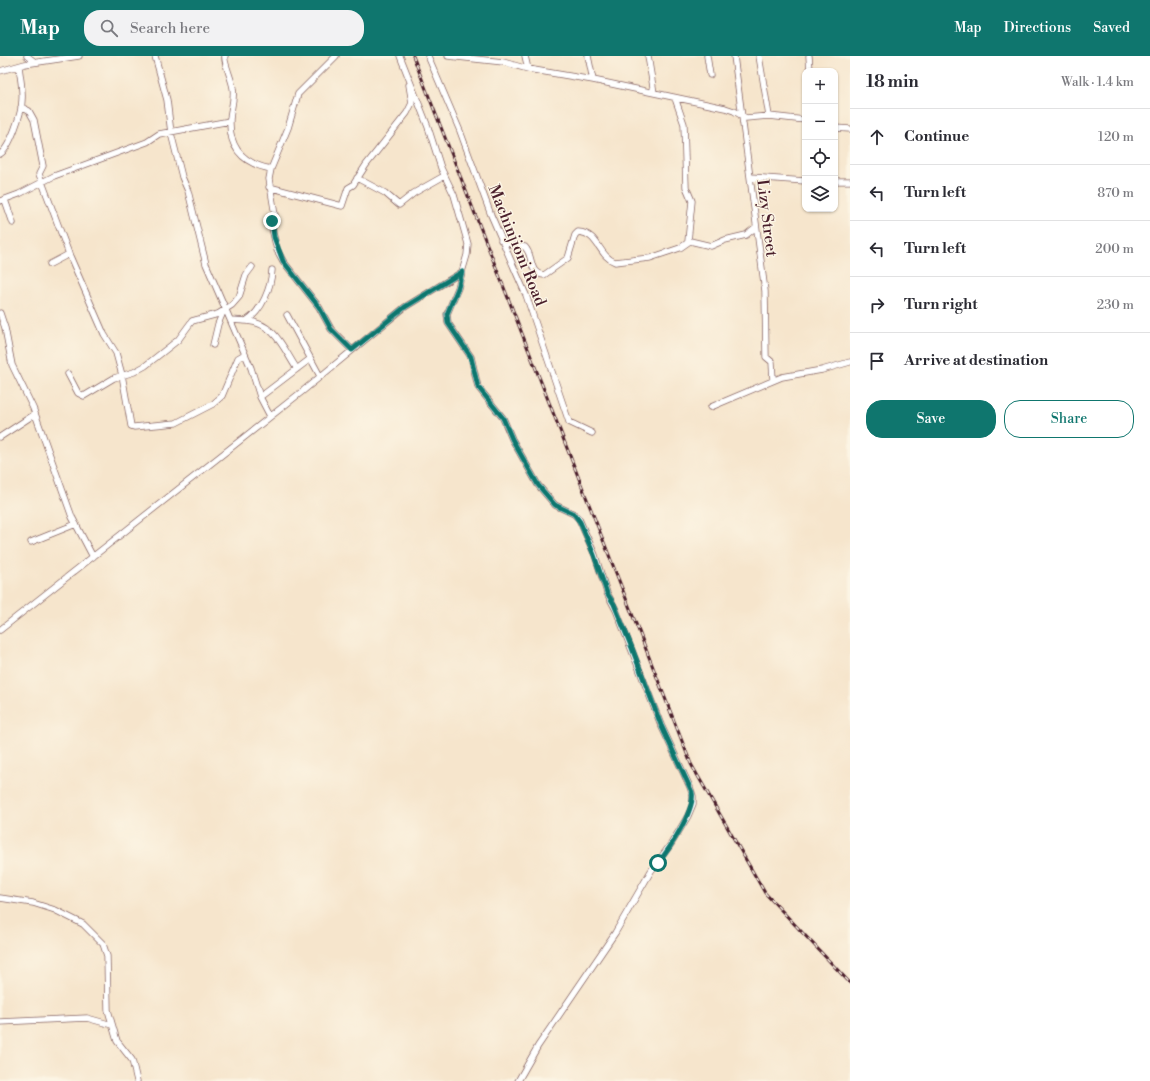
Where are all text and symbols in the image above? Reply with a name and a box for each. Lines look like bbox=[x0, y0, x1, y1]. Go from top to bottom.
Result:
search box bbox=[84, 10, 364, 46]
text: Map bbox=[20, 16, 60, 40]
icon: search bbox=[98, 17, 120, 39]
text: Search here bbox=[130, 19, 210, 38]
text: Map bbox=[954, 19, 982, 37]
text: Directions bbox=[1004, 19, 1071, 37]
text: Saved bbox=[1093, 19, 1130, 37]
map controls bbox=[802, 68, 838, 212]
button: + bbox=[802, 68, 838, 104]
text: 18 min bbox=[866, 71, 919, 93]
text: Walk · 1.4 km bbox=[1061, 74, 1134, 90]
button: − bbox=[802, 104, 838, 140]
icon: ahead bbox=[866, 126, 888, 148]
text: Continue bbox=[904, 127, 969, 146]
text: 120 m bbox=[1098, 129, 1134, 145]
button: locate bbox=[802, 140, 838, 176]
button: layers bbox=[802, 176, 838, 212]
street label: Lizy Street bbox=[752, 178, 782, 258]
street label: Machinjioni Road bbox=[484, 182, 551, 309]
icon: left bbox=[866, 182, 888, 204]
text: Turn left bbox=[904, 183, 966, 202]
text: 870 m bbox=[1097, 185, 1134, 201]
route end bbox=[263, 212, 281, 230]
icon: left bbox=[866, 238, 888, 260]
text: Turn left bbox=[904, 239, 966, 258]
text: 200 m bbox=[1095, 241, 1134, 257]
icon: right bbox=[866, 294, 888, 316]
text: Turn right bbox=[904, 295, 978, 314]
text: 230 m bbox=[1097, 297, 1134, 313]
icon: arrive bbox=[866, 350, 888, 372]
text: Arrive at destination bbox=[904, 351, 1048, 370]
button: Save bbox=[866, 400, 996, 438]
button: Share bbox=[1004, 400, 1134, 438]
route start bbox=[649, 854, 667, 872]

